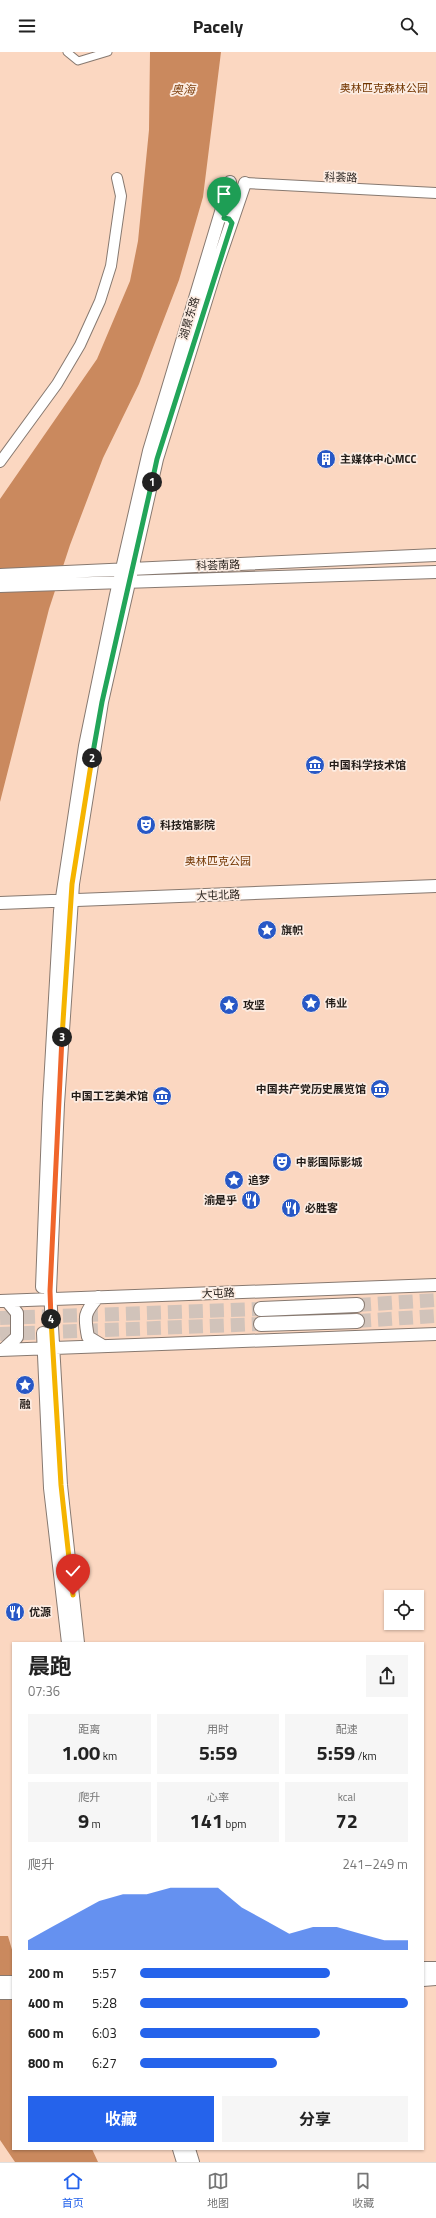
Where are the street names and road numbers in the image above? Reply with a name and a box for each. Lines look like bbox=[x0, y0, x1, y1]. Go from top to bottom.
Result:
street label: 科荟路 bbox=[324, 168, 358, 186]
street label: 湖景东路 bbox=[175, 295, 203, 341]
street label: 科荟南路 bbox=[196, 556, 240, 574]
street label: 大屯北路 bbox=[196, 886, 240, 904]
street label: 大屯路 bbox=[201, 1284, 235, 1302]

